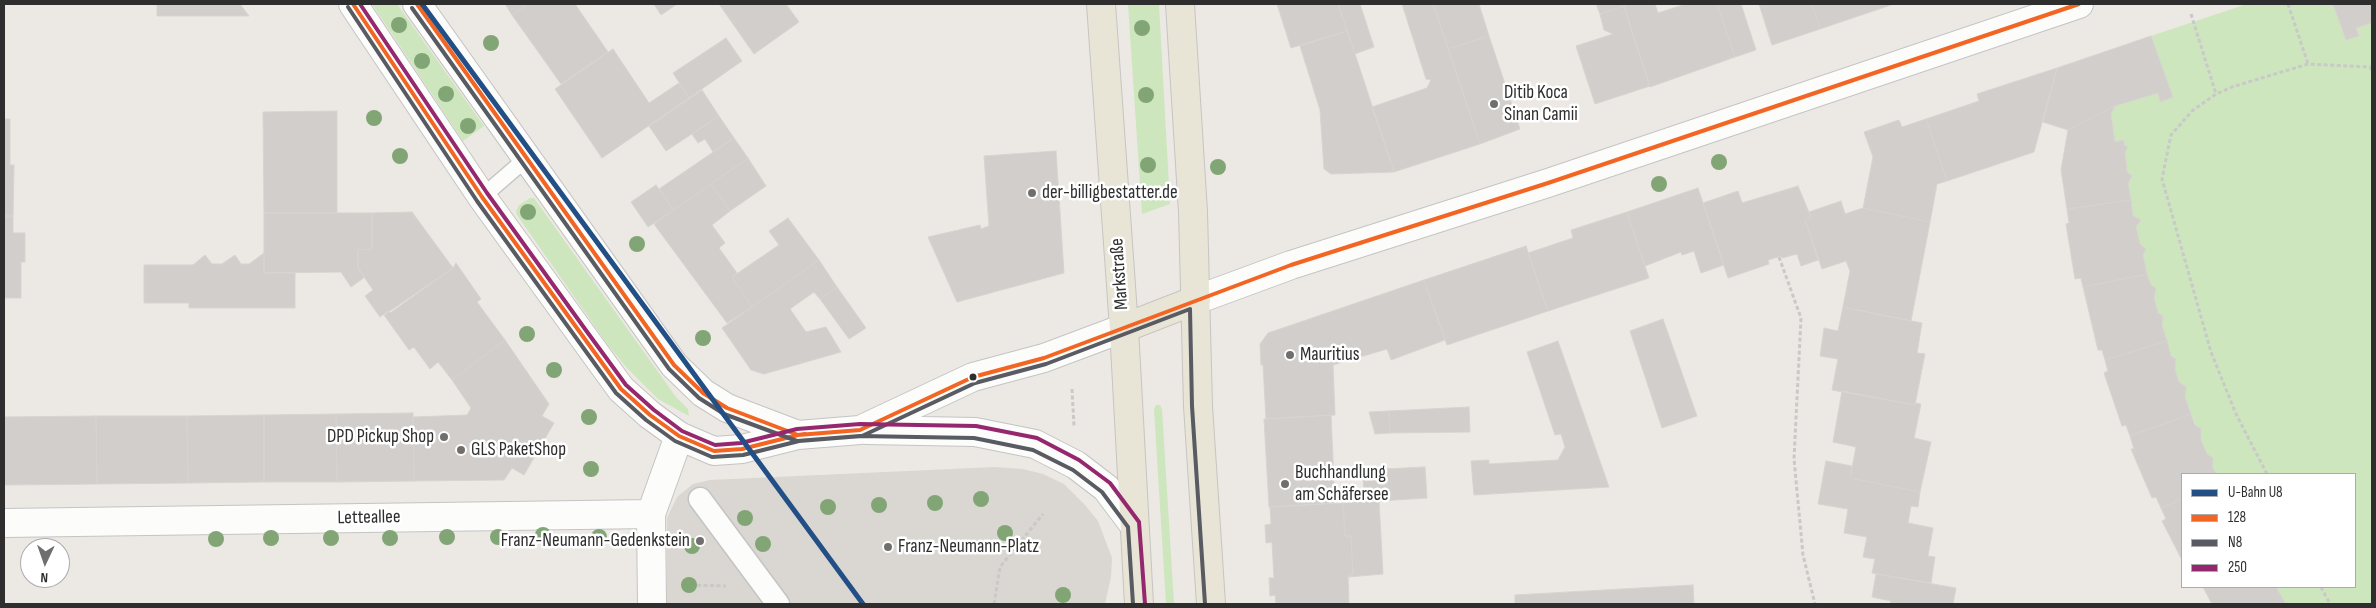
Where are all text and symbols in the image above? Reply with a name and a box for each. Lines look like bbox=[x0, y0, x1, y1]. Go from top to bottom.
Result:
place label: Ditib Koca Sinan Camii bbox=[1504, 82, 1578, 126]
marker: Ditib Koca Sinan Camii bbox=[1488, 98, 1500, 110]
place label: der-billigbestatter.de bbox=[1042, 182, 1178, 204]
marker: der-billigbestatter.de bbox=[1026, 187, 1038, 199]
street label: Markstraße bbox=[1106, 237, 1134, 311]
place label: Mauritius bbox=[1300, 344, 1360, 366]
marker: Mauritius bbox=[1284, 349, 1296, 361]
unlabelled marker bbox=[968, 372, 978, 382]
place label: DPD Pickup Shop bbox=[327, 426, 434, 448]
marker: DPD Pickup Shop bbox=[438, 431, 450, 443]
place label: GLS PaketShop bbox=[471, 439, 566, 461]
marker: GLS PaketShop bbox=[455, 444, 467, 456]
place label: Buchhandlung am Schäfersee bbox=[1295, 462, 1389, 506]
legend bbox=[2181, 473, 2356, 588]
marker: Buchhandlung am Schäfersee bbox=[1279, 478, 1291, 490]
text: U-Bahn U8 bbox=[2228, 483, 2283, 502]
street label: Letteallee bbox=[337, 506, 401, 530]
text: 128 bbox=[2228, 508, 2246, 527]
place label: Franz-Neumann-Gedenkstein bbox=[501, 530, 690, 552]
text: N8 bbox=[2228, 533, 2242, 552]
marker: Franz-Neumann-Gedenkstein bbox=[694, 535, 706, 547]
place label: Franz-Neumann-Platz bbox=[898, 536, 1039, 558]
north arrow bbox=[20, 538, 70, 588]
marker: Franz-Neumann-Platz bbox=[882, 541, 894, 553]
text: 250 bbox=[2228, 558, 2247, 577]
text: N bbox=[40, 569, 48, 586]

